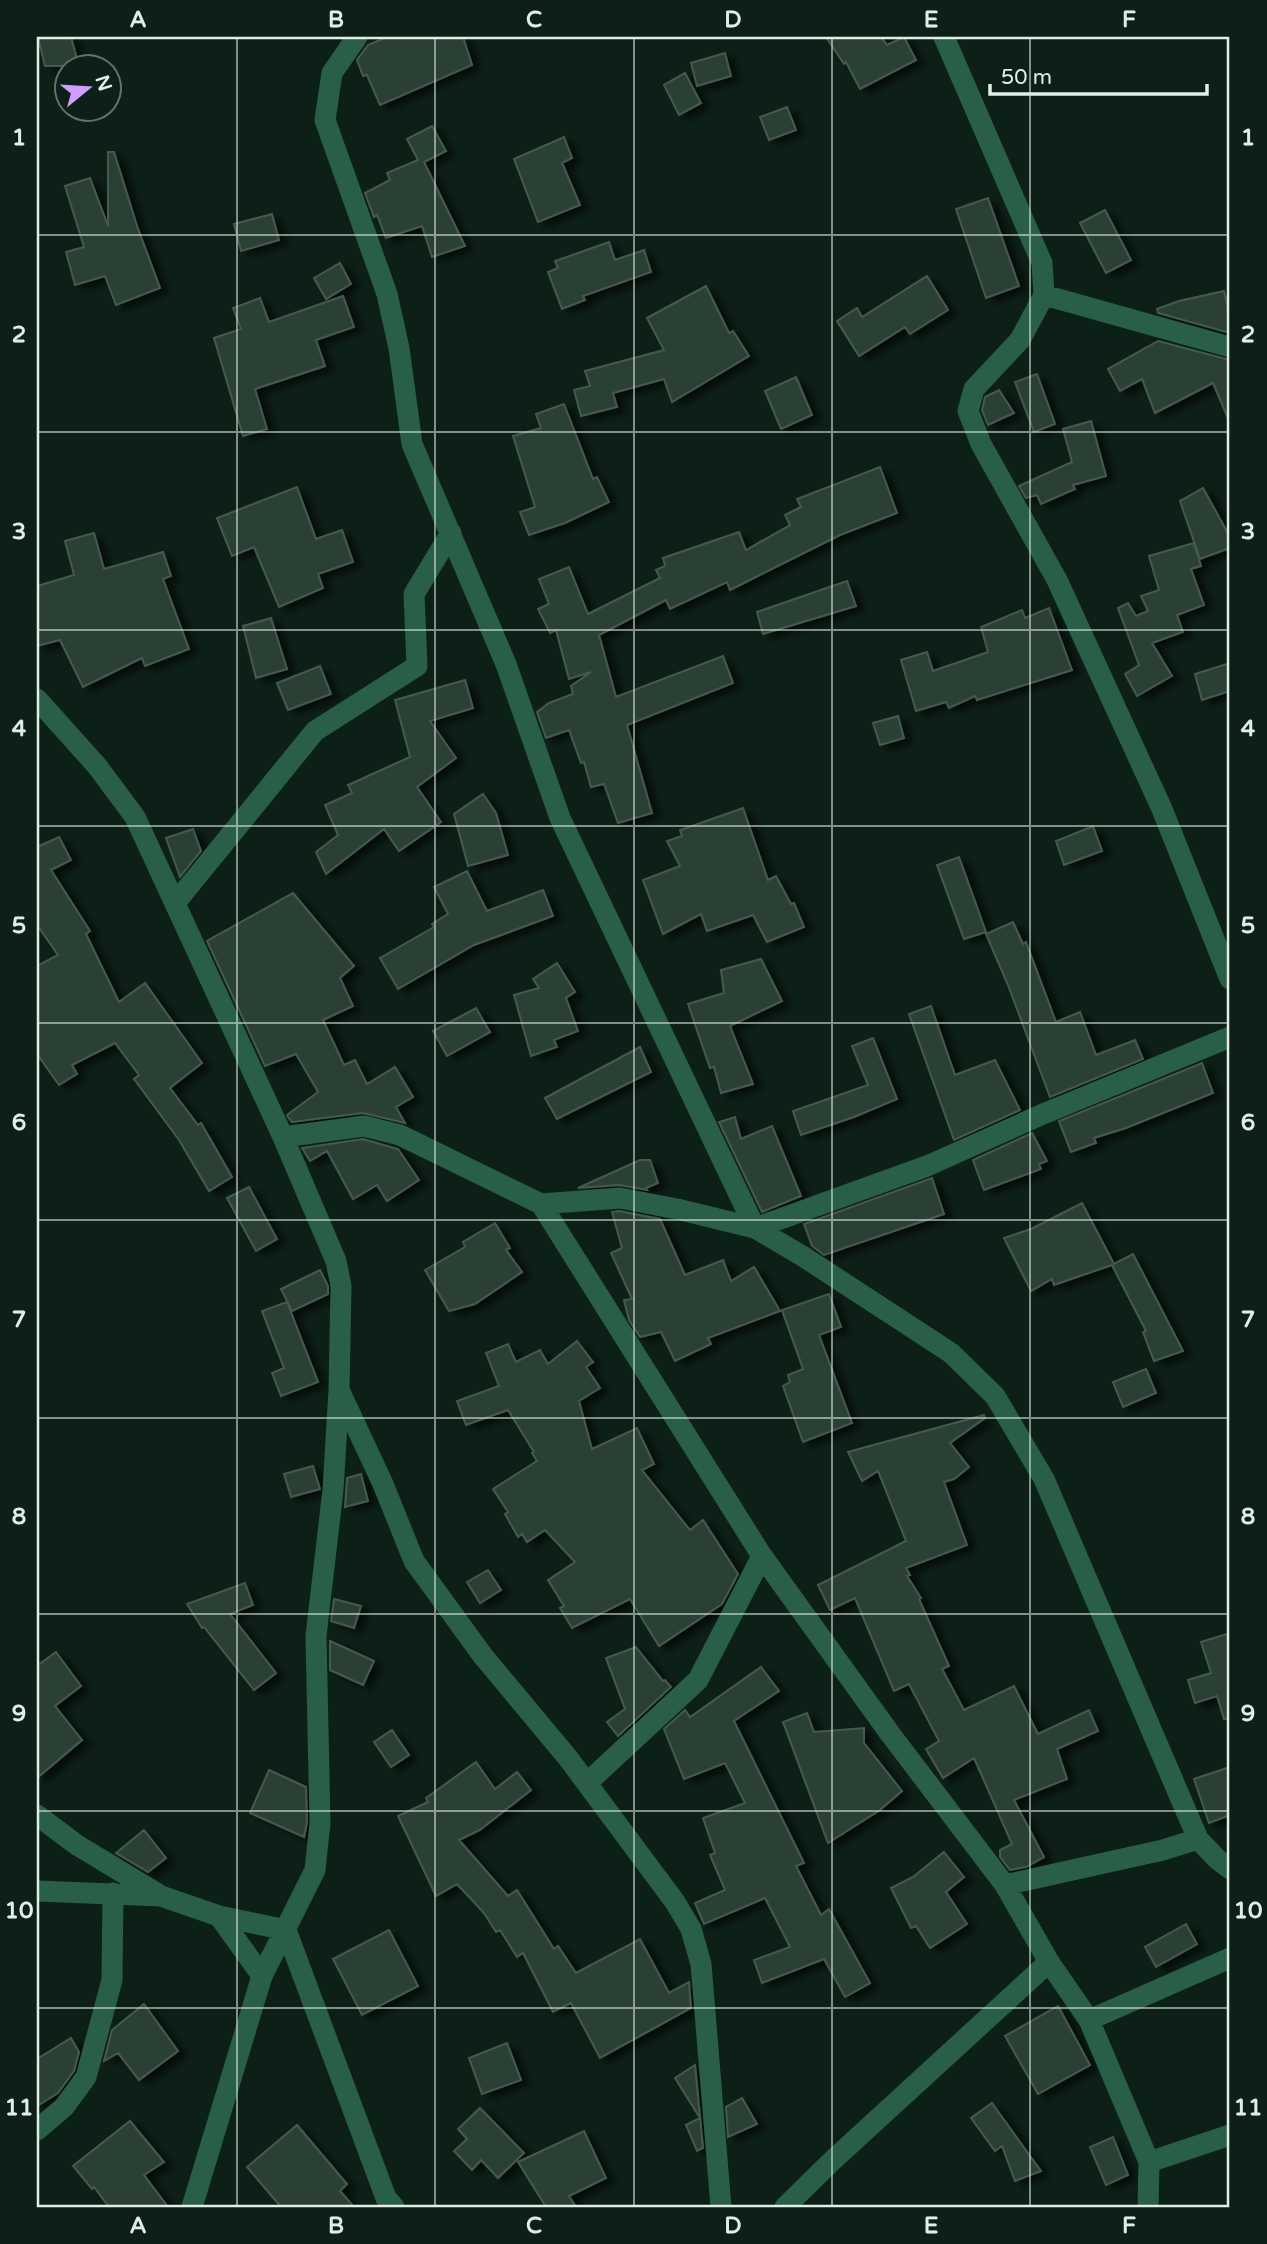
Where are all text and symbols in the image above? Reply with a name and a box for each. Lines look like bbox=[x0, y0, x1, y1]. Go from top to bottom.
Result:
text: A bbox=[129, 6, 147, 34]
text: B bbox=[328, 6, 344, 34]
text: C bbox=[526, 6, 542, 34]
text: D bbox=[724, 6, 742, 34]
text: E bbox=[924, 6, 938, 34]
text: F bbox=[1122, 6, 1136, 34]
north arrow bbox=[52, 52, 122, 122]
scale bar bbox=[990, 52, 1208, 96]
text: 50 m bbox=[1001, 65, 1052, 90]
text: N bbox=[90, 72, 116, 94]
text: 1 bbox=[12, 124, 26, 152]
text: 1 bbox=[1241, 124, 1255, 152]
text: 2 bbox=[12, 321, 26, 349]
text: 2 bbox=[1241, 321, 1255, 349]
text: 3 bbox=[12, 518, 26, 546]
text: 3 bbox=[1241, 518, 1255, 546]
text: 4 bbox=[12, 715, 27, 743]
text: 4 bbox=[1241, 715, 1256, 743]
text: 5 bbox=[12, 912, 26, 940]
text: 5 bbox=[1241, 912, 1255, 940]
text: 6 bbox=[12, 1109, 26, 1137]
text: 6 bbox=[1241, 1109, 1255, 1137]
text: 7 bbox=[12, 1306, 26, 1334]
text: 7 bbox=[1241, 1306, 1255, 1334]
text: 8 bbox=[12, 1503, 26, 1531]
text: 8 bbox=[1241, 1503, 1255, 1531]
text: 9 bbox=[12, 1700, 26, 1728]
text: 9 bbox=[1241, 1700, 1255, 1728]
text: 10 bbox=[5, 1897, 33, 1925]
text: 10 bbox=[1234, 1897, 1262, 1925]
text: 11 bbox=[5, 2094, 33, 2122]
text: 11 bbox=[1234, 2094, 1262, 2122]
text: A bbox=[129, 2212, 147, 2240]
text: B bbox=[328, 2212, 344, 2240]
text: C bbox=[526, 2212, 542, 2240]
text: D bbox=[724, 2212, 742, 2240]
text: E bbox=[924, 2212, 938, 2240]
text: F bbox=[1122, 2212, 1136, 2240]

